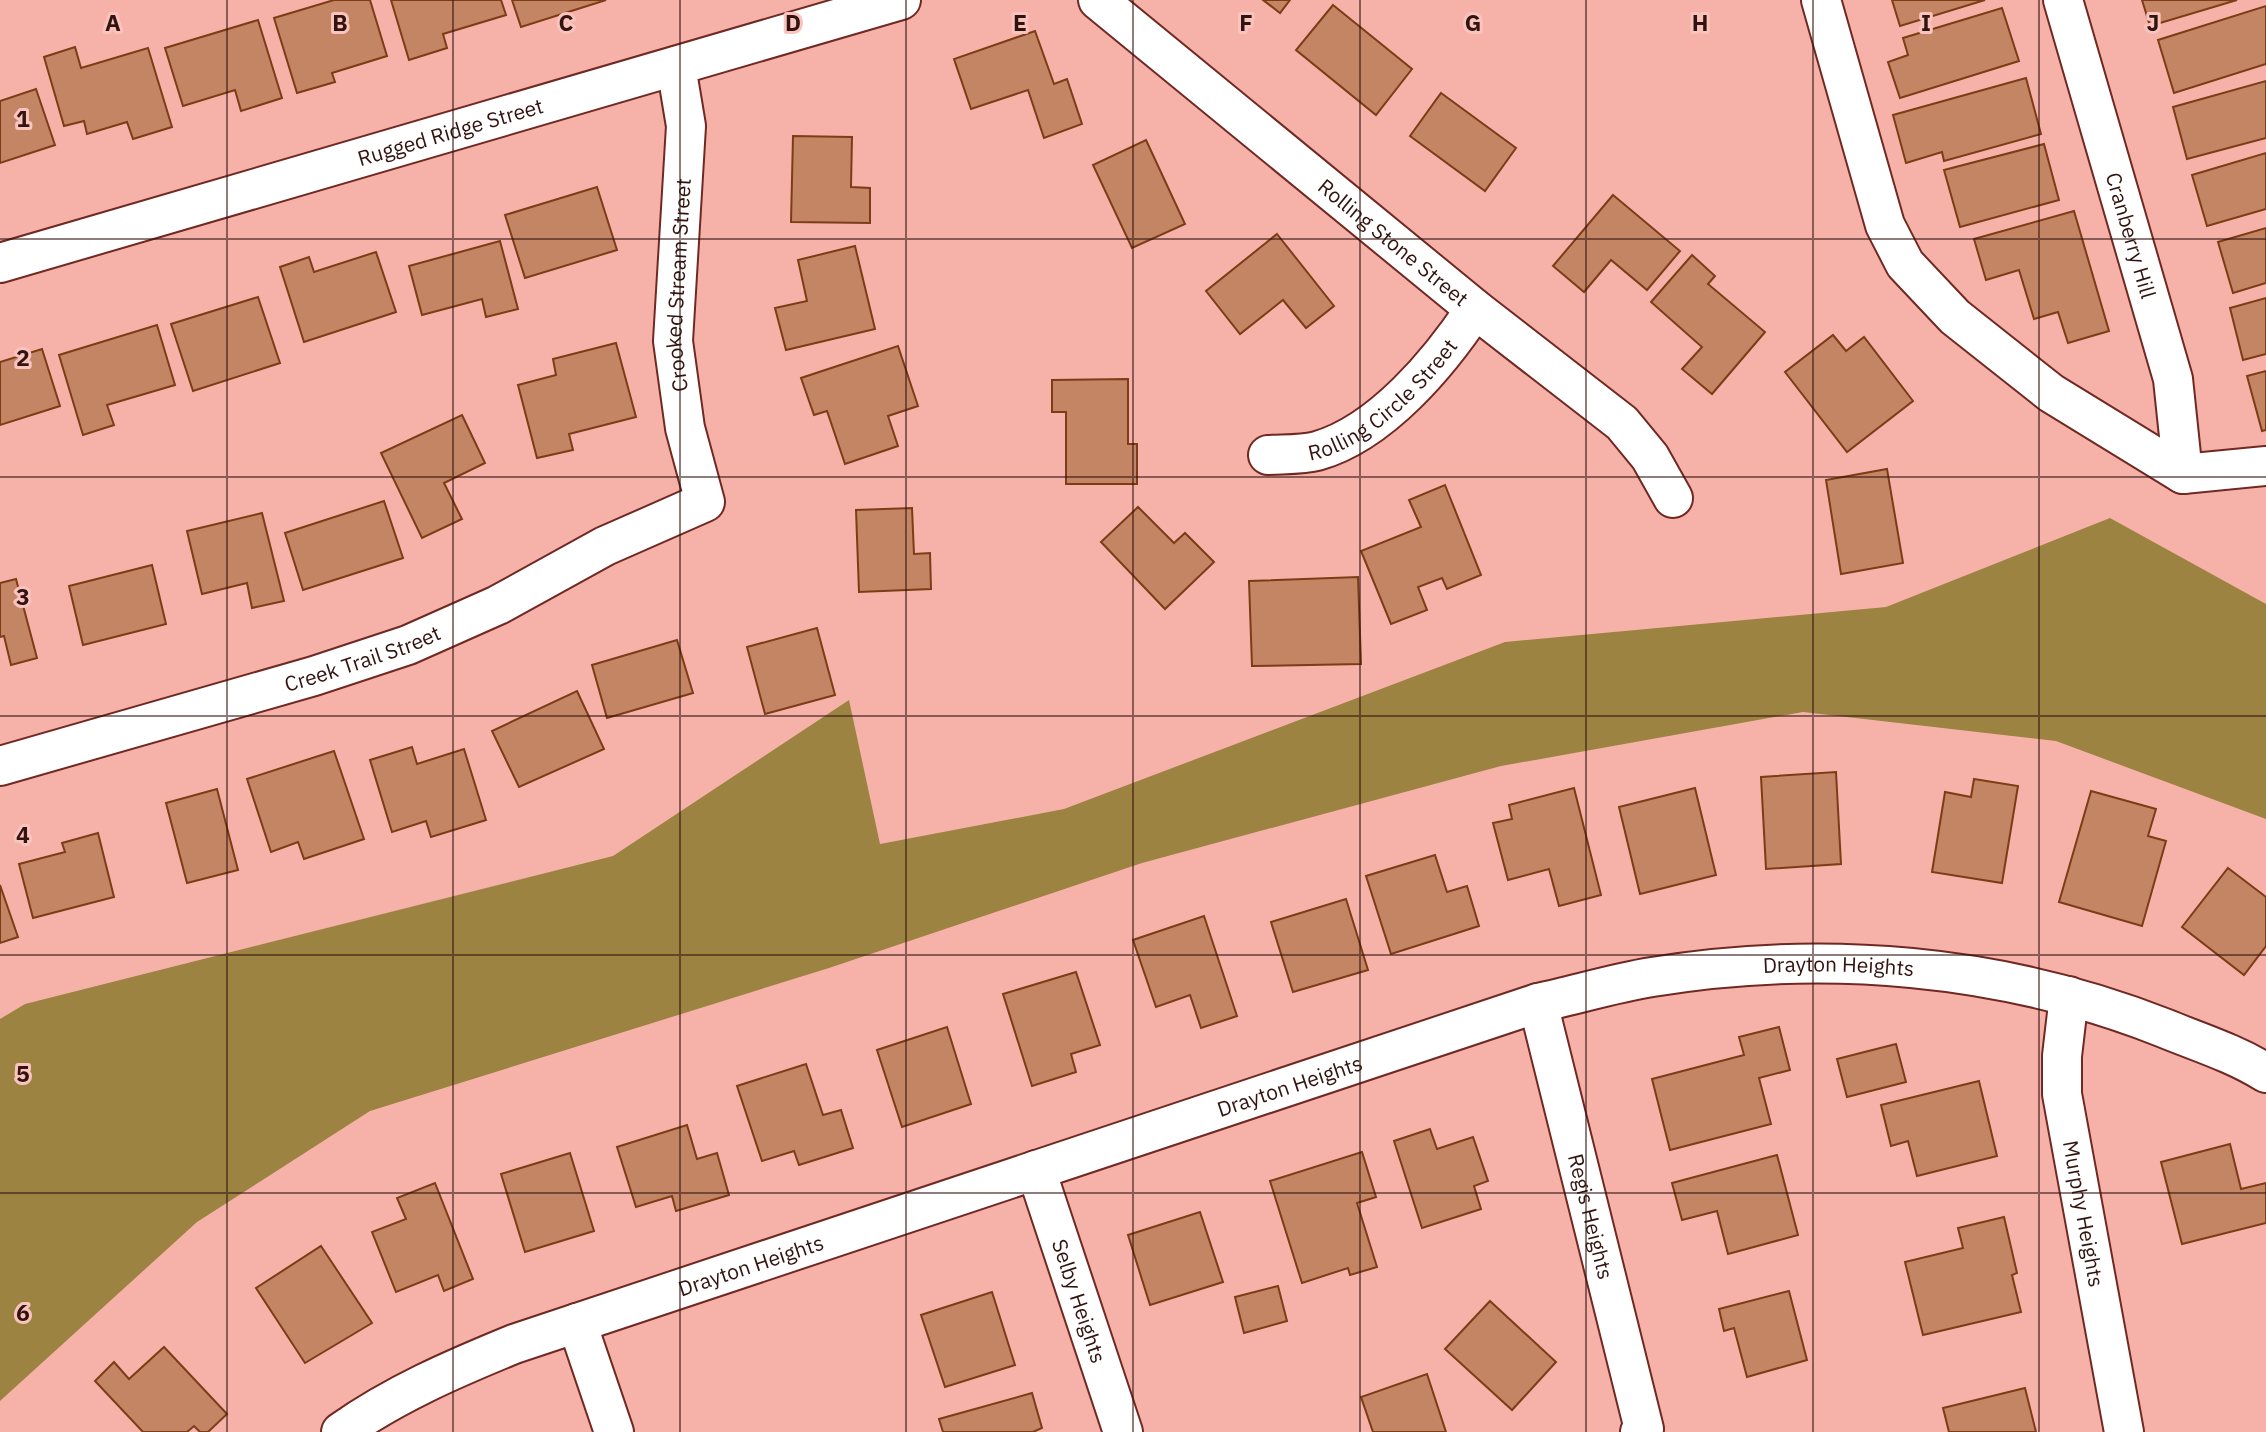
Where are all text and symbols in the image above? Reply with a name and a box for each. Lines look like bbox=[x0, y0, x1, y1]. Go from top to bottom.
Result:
text: A bbox=[105, 7, 121, 37]
text: B bbox=[332, 7, 348, 37]
text: C bbox=[559, 7, 574, 37]
text: D bbox=[785, 7, 801, 37]
text: E bbox=[1013, 7, 1027, 37]
text: F bbox=[1239, 7, 1253, 37]
text: G bbox=[1465, 7, 1481, 37]
text: H bbox=[1692, 7, 1708, 37]
text: I bbox=[1921, 7, 1931, 37]
text: J bbox=[2147, 7, 2159, 37]
street label: Rugged Ridge Street bbox=[354, 91, 546, 172]
text: 1 bbox=[16, 103, 30, 133]
street label: Cranberry Hill bbox=[2100, 169, 2163, 302]
street label: Rolling Stone Street bbox=[1312, 172, 1475, 312]
street label: Crooked Stream Street bbox=[659, 177, 697, 394]
street label: Rolling Circle Street bbox=[1305, 333, 1463, 467]
text: 2 bbox=[16, 342, 30, 372]
text: 3 bbox=[16, 581, 30, 611]
street label: Creek Trail Street bbox=[281, 618, 445, 698]
text: 4 bbox=[16, 819, 30, 849]
street label: Drayton Heights bbox=[1762, 950, 1915, 982]
street label: Drayton Heights bbox=[1213, 1048, 1366, 1123]
text: 5 bbox=[16, 1058, 30, 1088]
street label: Murphy Heights bbox=[2057, 1138, 2111, 1289]
street label: Regis Heights bbox=[1562, 1151, 1620, 1282]
street label: Drayton Heights bbox=[674, 1228, 827, 1302]
street label: Selby Heights bbox=[1046, 1235, 1113, 1367]
text: 6 bbox=[16, 1297, 30, 1327]

